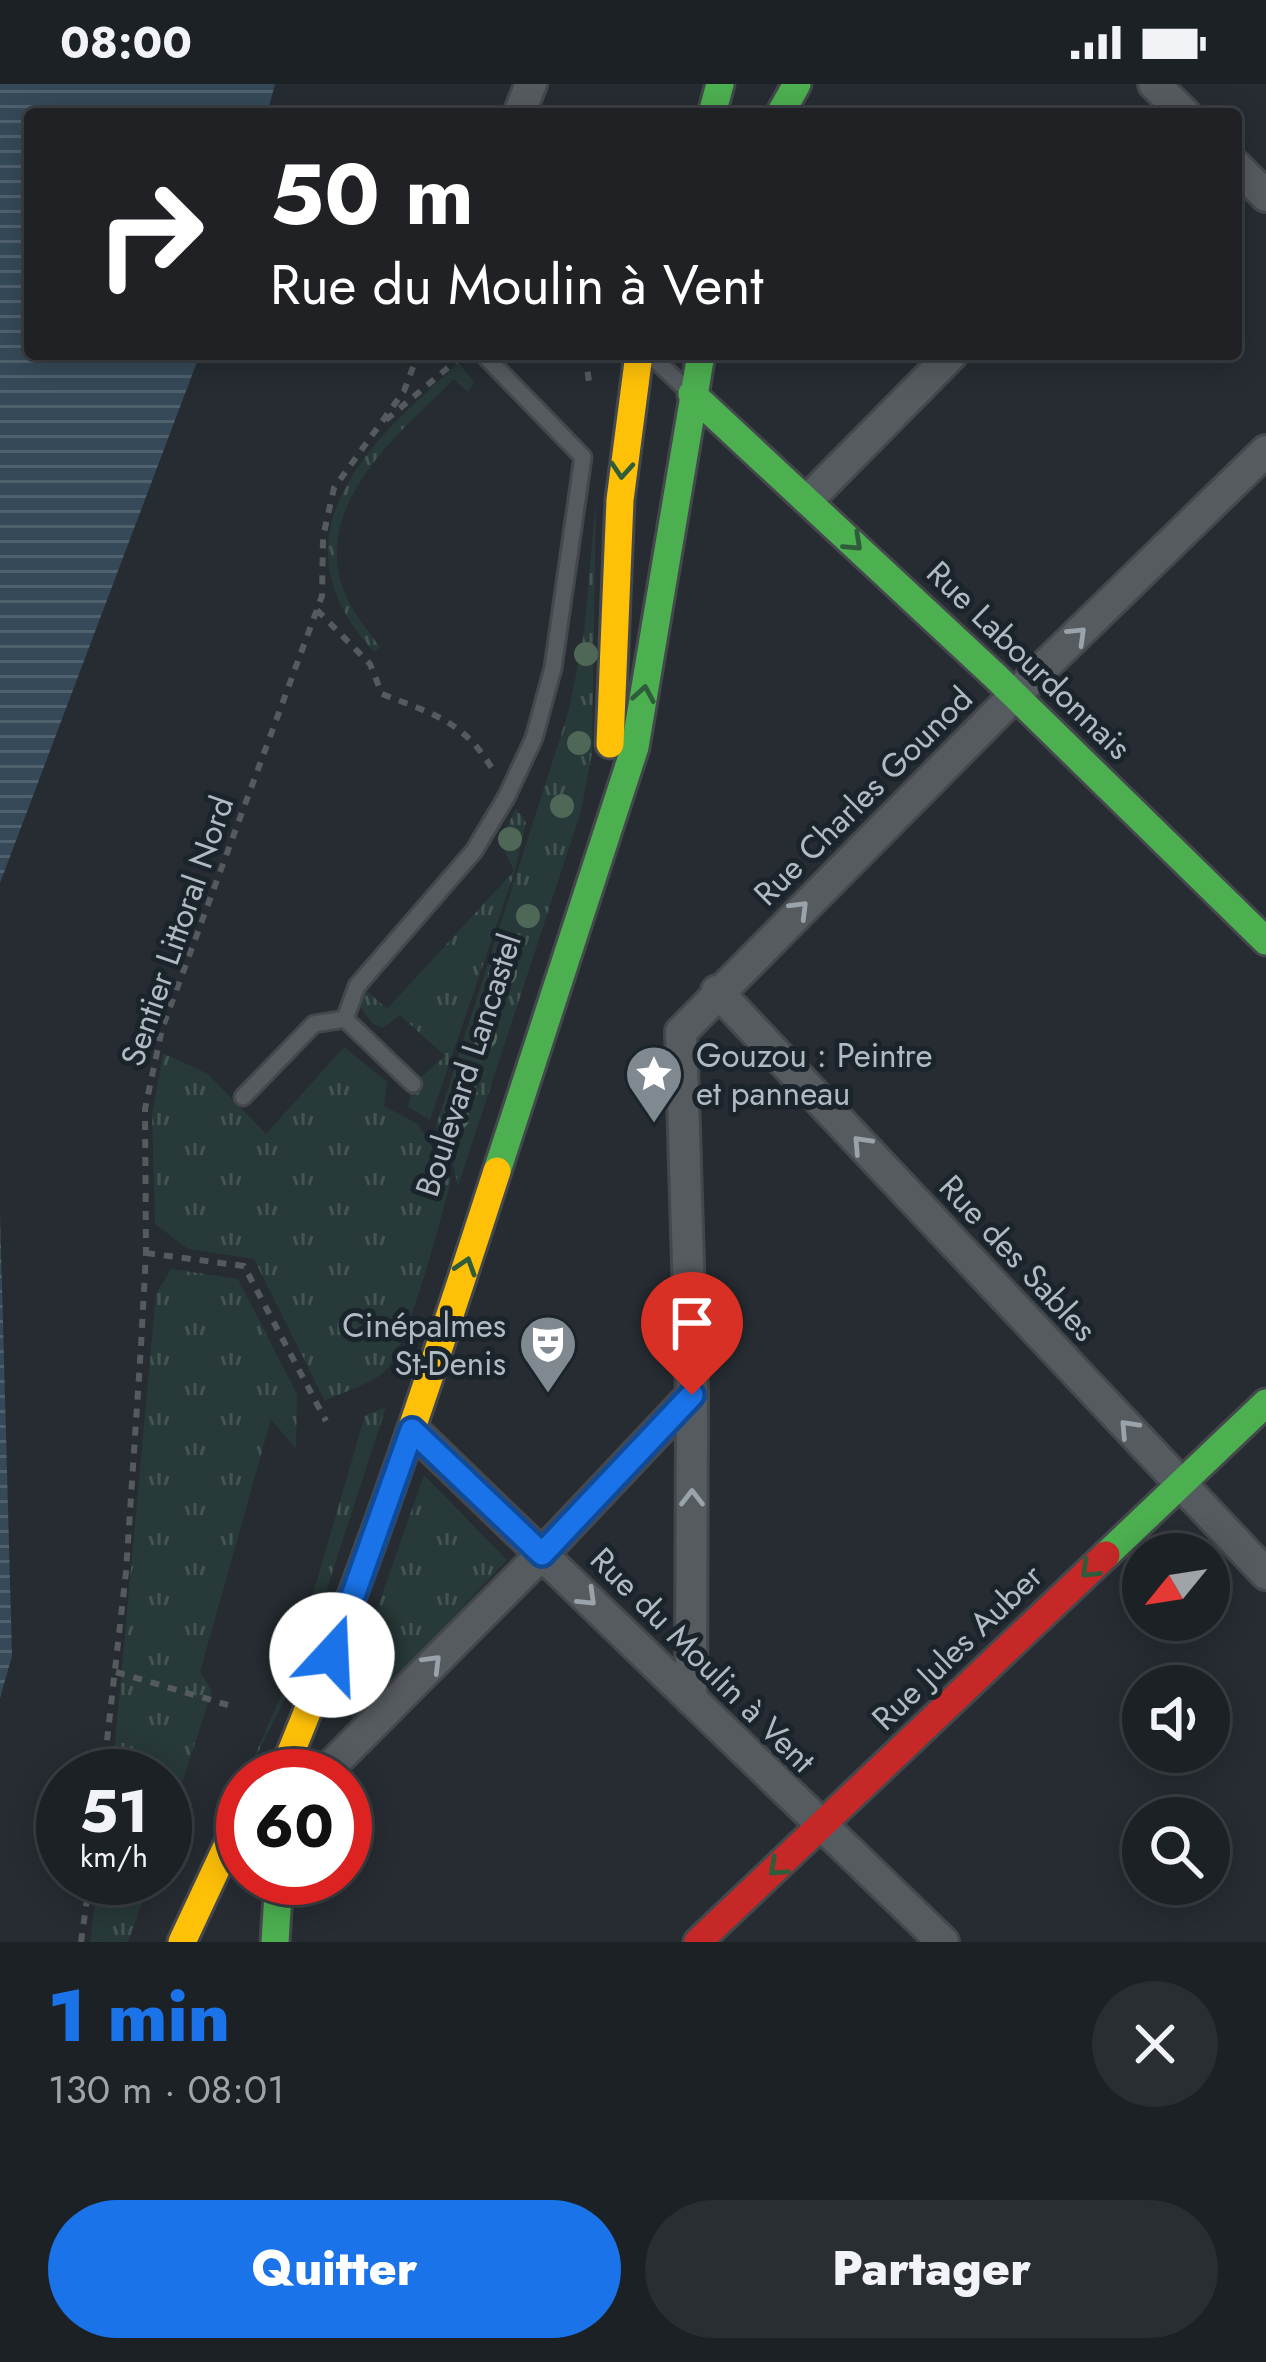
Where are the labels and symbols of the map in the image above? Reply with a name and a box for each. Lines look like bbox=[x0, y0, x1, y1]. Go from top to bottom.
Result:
one-way arrow bbox=[610, 461, 636, 480]
one-way arrow bbox=[840, 529, 862, 551]
street label: Rue Labourdonnais bbox=[916, 550, 1142, 770]
one-way arrow bbox=[1064, 627, 1086, 649]
street label: Rue Charles Gounod bbox=[743, 676, 983, 916]
one-way arrow bbox=[630, 684, 655, 704]
street label: Sentier Littoral Nord bbox=[109, 790, 245, 1072]
one-way arrow bbox=[786, 901, 808, 923]
street label: Boulevard Lancastel bbox=[403, 928, 533, 1202]
place label: Gouzou : Peintre et panneau bbox=[696, 1032, 932, 1117]
place icon: Gouzou : Peintre et panneau bbox=[623, 1043, 685, 1125]
one-way arrow bbox=[853, 1136, 875, 1157]
street label: Rue des Sables bbox=[928, 1164, 1108, 1352]
one-way arrow bbox=[451, 1256, 476, 1277]
pin bbox=[641, 1272, 743, 1395]
place label: Cinépalmes St-Denis bbox=[342, 1302, 506, 1387]
theatre icon: Cinépalmes St-Denis bbox=[517, 1313, 579, 1395]
one-way arrow bbox=[1121, 1420, 1142, 1441]
one-way arrow bbox=[679, 1488, 705, 1506]
north arrow bbox=[1122, 1533, 1230, 1641]
street label: Rue du Moulin à Vent bbox=[580, 1537, 826, 1783]
street label: Rue Jules Auber bbox=[861, 1553, 1053, 1741]
one-way arrow bbox=[1082, 1555, 1103, 1577]
one-way arrow bbox=[574, 1584, 596, 1606]
position arrow bbox=[269, 1592, 395, 1718]
one-way arrow bbox=[419, 1655, 441, 1677]
speed limit sign: 60 bbox=[216, 1749, 372, 1905]
one-way arrow bbox=[770, 1854, 791, 1876]

